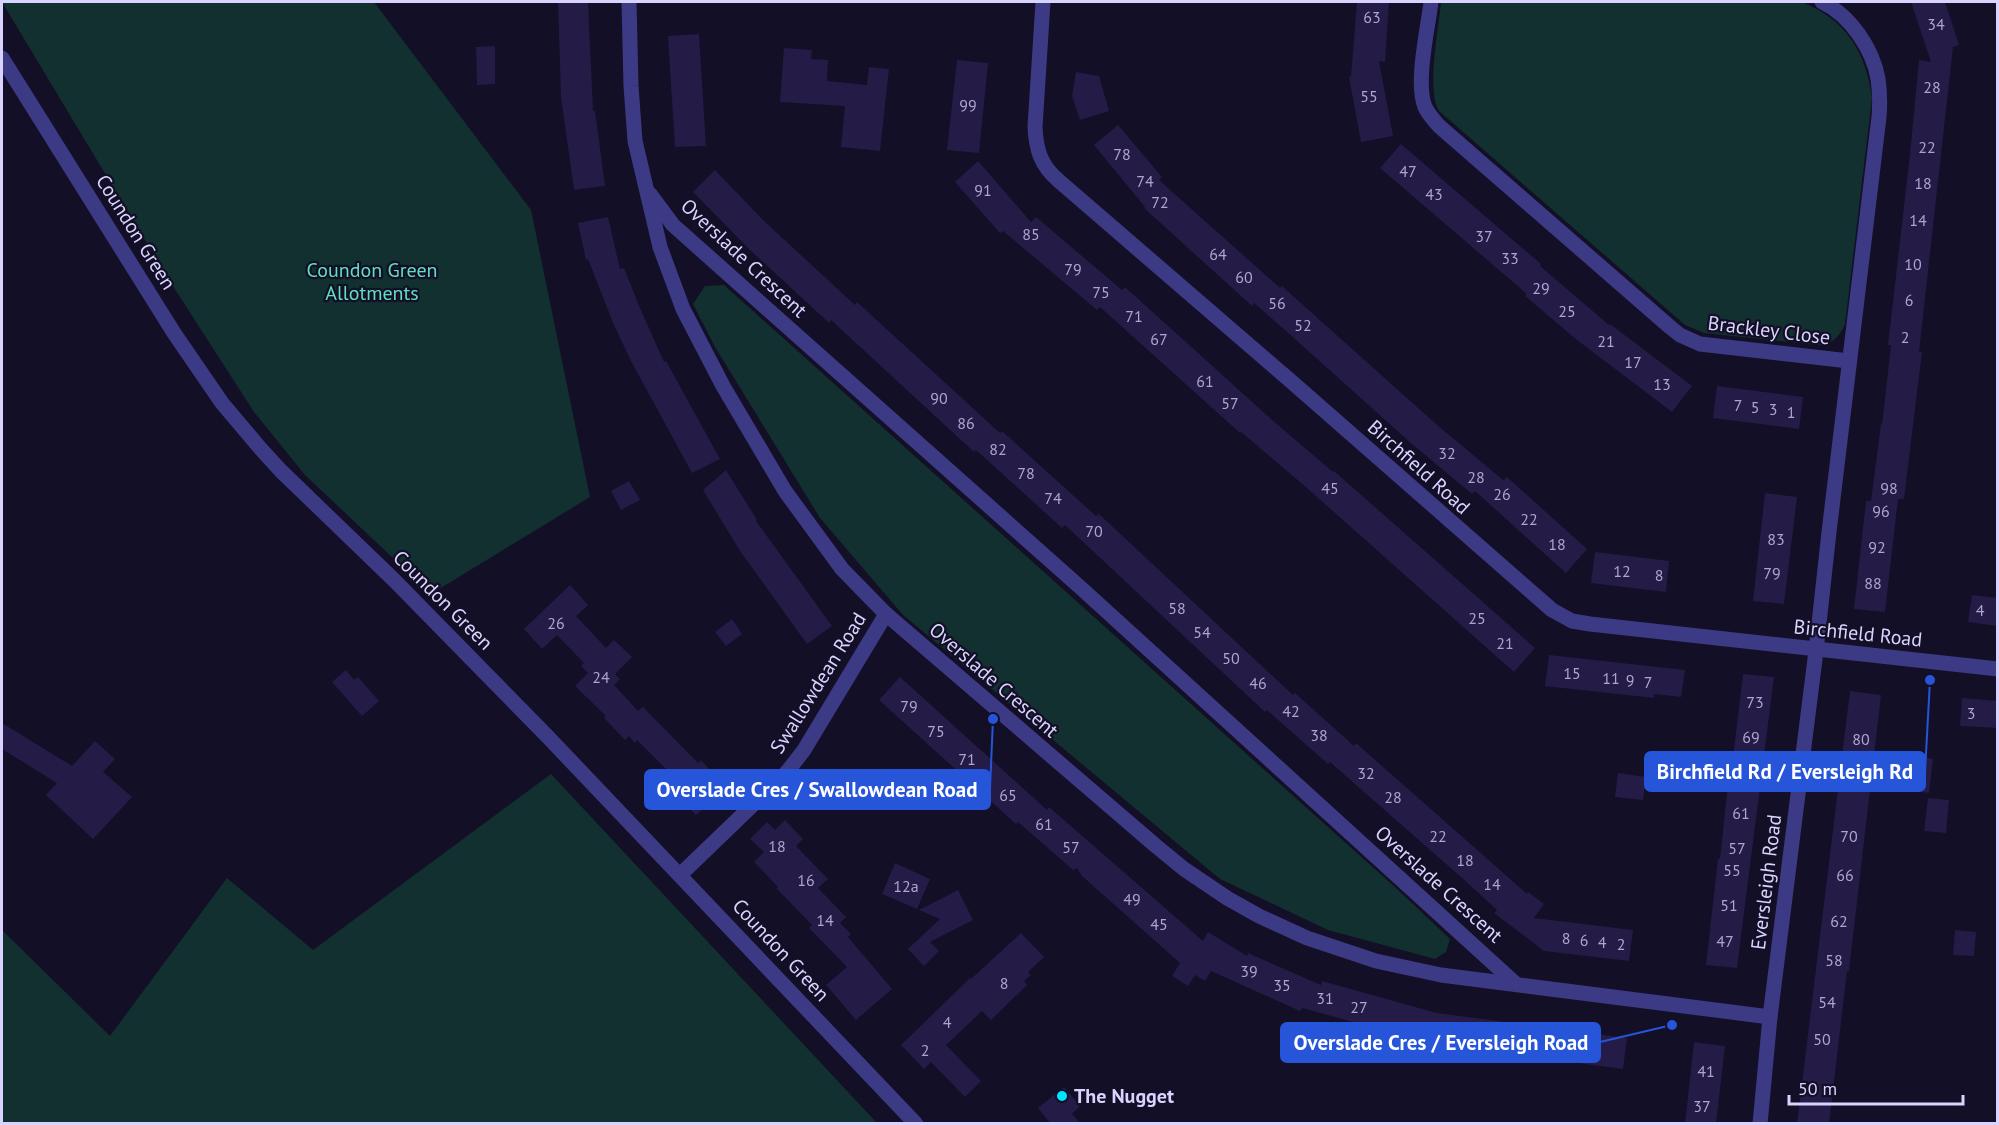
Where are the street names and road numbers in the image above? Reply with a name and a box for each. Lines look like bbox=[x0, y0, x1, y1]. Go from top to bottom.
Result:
street label: Coundon Green bbox=[90, 170, 182, 294]
street label: Overslade Crescent bbox=[675, 193, 813, 323]
street label: Brackley Close bbox=[1706, 310, 1832, 350]
street label: Birchfield Road bbox=[1362, 414, 1476, 520]
street label: Coundon Green bbox=[387, 544, 499, 656]
street label: Swallowdean Road bbox=[764, 608, 872, 758]
street label: Birchfield Road bbox=[1792, 613, 1924, 653]
street label: Overslade Crescent bbox=[924, 617, 1064, 743]
street label: Eversleigh Road bbox=[1745, 813, 1787, 951]
street label: Overslade Crescent bbox=[1370, 820, 1508, 948]
street label: Coundon Green bbox=[727, 893, 835, 1007]

